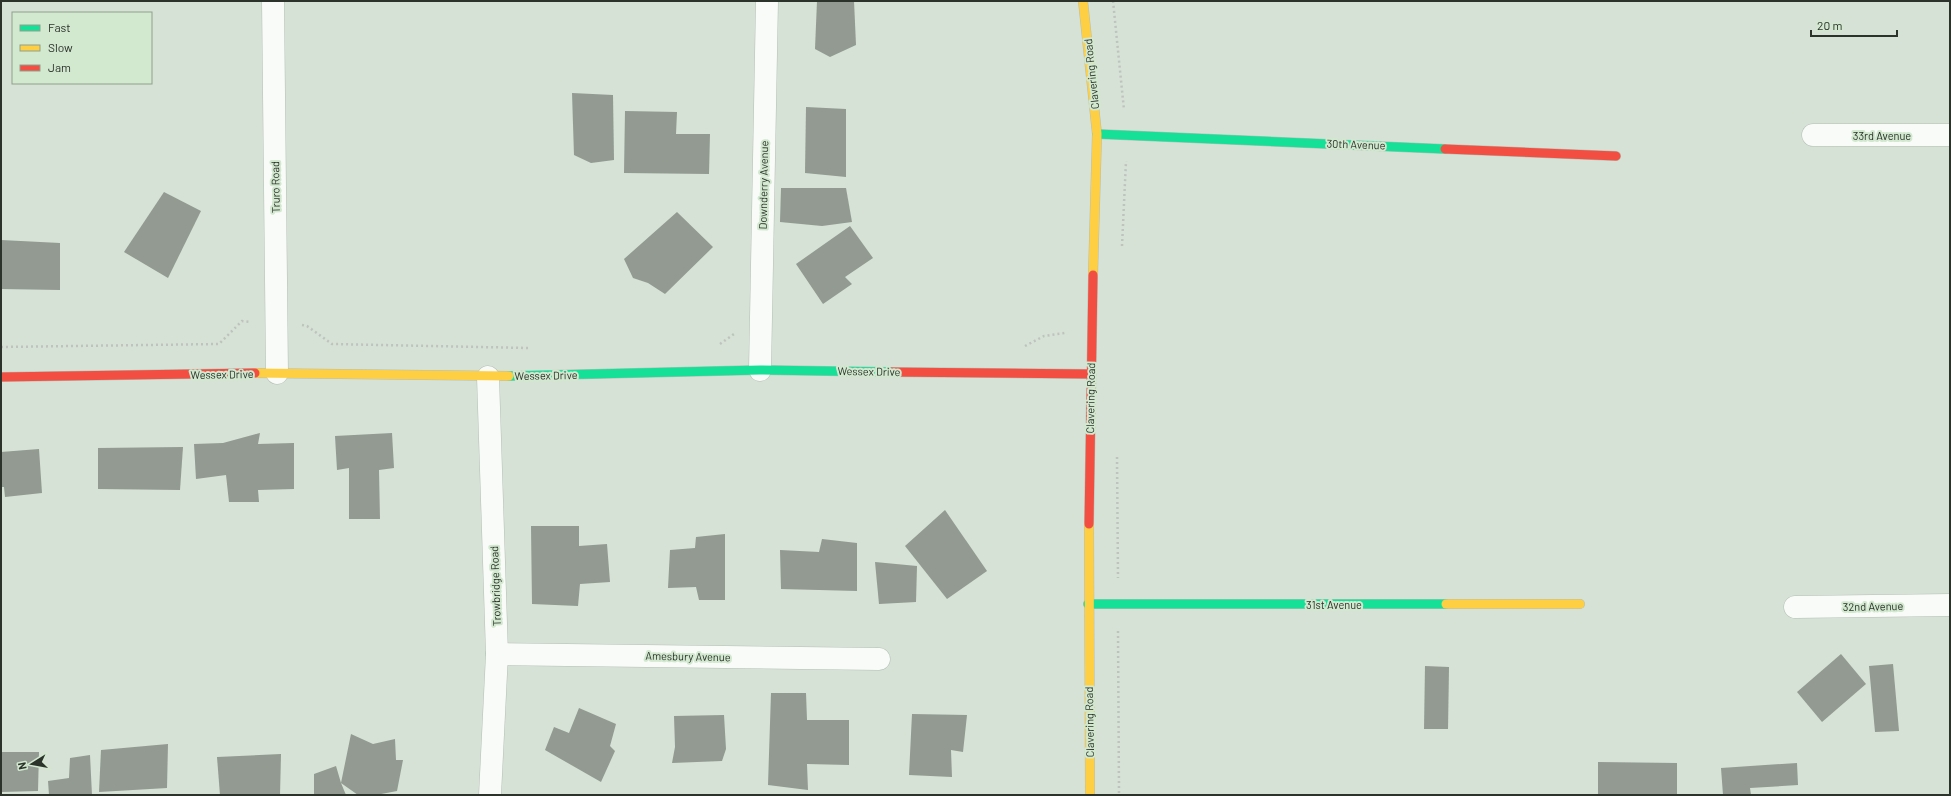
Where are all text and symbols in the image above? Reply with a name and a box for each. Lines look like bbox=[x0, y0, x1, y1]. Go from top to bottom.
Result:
legend bbox=[12, 12, 152, 84]
scale bar bbox=[1811, 12, 1897, 38]
text: 20 m bbox=[1817, 18, 1843, 32]
text: Fast bbox=[48, 20, 71, 34]
street label: Clavering Road bbox=[1081, 38, 1101, 110]
text: Slow bbox=[48, 40, 73, 54]
text: Jam bbox=[48, 60, 71, 74]
street label: 33rd Avenue bbox=[1853, 129, 1911, 142]
street label: 30th Avenue bbox=[1326, 136, 1386, 152]
street label: Downderry Avenue bbox=[756, 140, 770, 229]
street label: Truro Road bbox=[268, 161, 282, 213]
street label: Clavering Road bbox=[1083, 362, 1097, 434]
street label: Wessex Drive bbox=[837, 364, 901, 378]
street label: Wessex Drive bbox=[190, 367, 254, 381]
street label: Wessex Drive bbox=[514, 368, 578, 382]
street label: Trowbridge Road bbox=[487, 546, 503, 626]
street label: 31st Avenue bbox=[1306, 598, 1362, 611]
street label: 32nd Avenue bbox=[1843, 599, 1904, 613]
street label: Amesbury Avenue bbox=[645, 649, 731, 663]
street label: Clavering Road bbox=[1082, 686, 1096, 758]
north arrow bbox=[12, 744, 52, 784]
text: N bbox=[15, 761, 29, 771]

